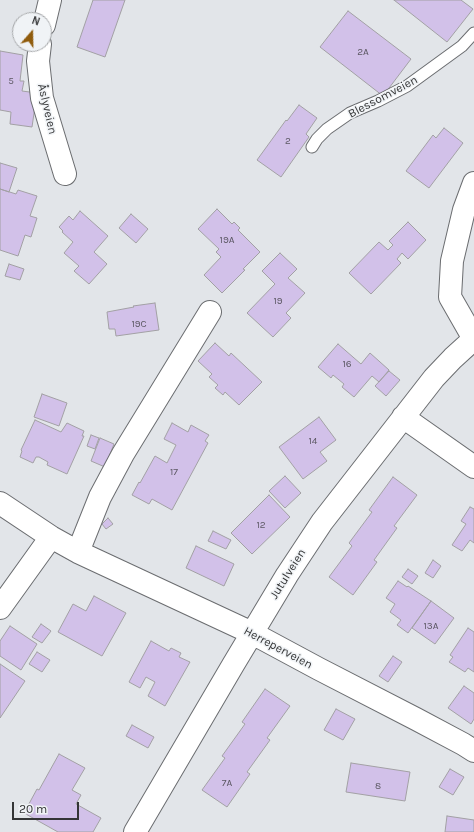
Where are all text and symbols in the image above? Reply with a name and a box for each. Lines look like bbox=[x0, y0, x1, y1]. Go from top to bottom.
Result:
north arrow bbox=[12, 12, 52, 52]
text: N bbox=[30, 14, 42, 29]
house number: 2A bbox=[357, 46, 369, 58]
street label: Blessomveien bbox=[346, 73, 420, 121]
house number: 5 bbox=[8, 75, 14, 87]
street label: Åslyveien bbox=[34, 82, 60, 136]
house number: 2 bbox=[285, 135, 291, 147]
house number: 19A bbox=[220, 234, 234, 246]
house number: 19 bbox=[273, 295, 283, 307]
house number: 19C bbox=[131, 318, 147, 330]
house number: 16 bbox=[342, 358, 352, 370]
house number: 14 bbox=[309, 435, 317, 447]
house number: 17 bbox=[170, 466, 178, 478]
house number: 12 bbox=[256, 519, 266, 531]
street label: Jutulveien bbox=[267, 546, 309, 602]
house number: 13A bbox=[424, 620, 438, 632]
street label: Herreperveien bbox=[241, 624, 315, 672]
house number: 7A bbox=[222, 777, 232, 789]
house number: 8 bbox=[375, 780, 381, 792]
scale bar bbox=[14, 794, 81, 820]
text: 20 m bbox=[19, 802, 47, 816]

